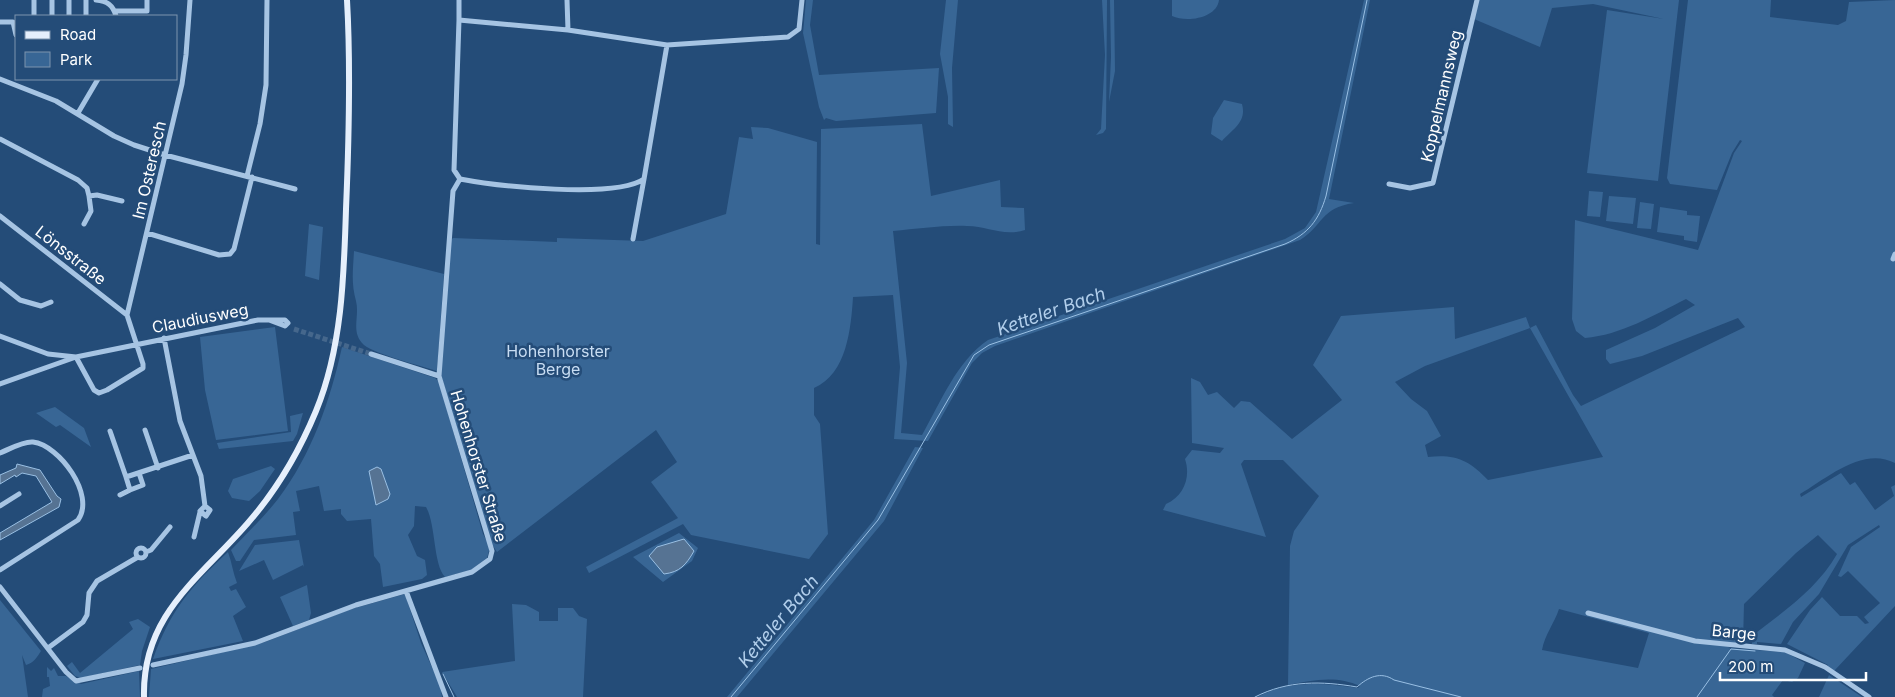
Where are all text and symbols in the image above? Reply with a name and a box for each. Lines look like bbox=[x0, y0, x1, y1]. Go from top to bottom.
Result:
legend bbox=[15, 15, 178, 80]
text: Road bbox=[60, 25, 96, 44]
street label: Koppelmannsweg bbox=[1416, 28, 1466, 164]
text: Park bbox=[60, 50, 93, 69]
street label: Im Osteresch bbox=[128, 119, 170, 221]
street label: Lönsstraße bbox=[32, 221, 110, 289]
water label: Ketteler Bach bbox=[994, 283, 1108, 339]
street label: Claudiusweg bbox=[150, 299, 250, 337]
park label: Hohenhorster Berge bbox=[506, 341, 610, 379]
street label: Hohenhorster Straße bbox=[446, 388, 512, 544]
water label: Ketteler Bach bbox=[733, 571, 823, 671]
street label: Barge bbox=[1711, 620, 1757, 644]
scale bar bbox=[1720, 650, 1866, 682]
text: 200 m bbox=[1728, 657, 1773, 676]

